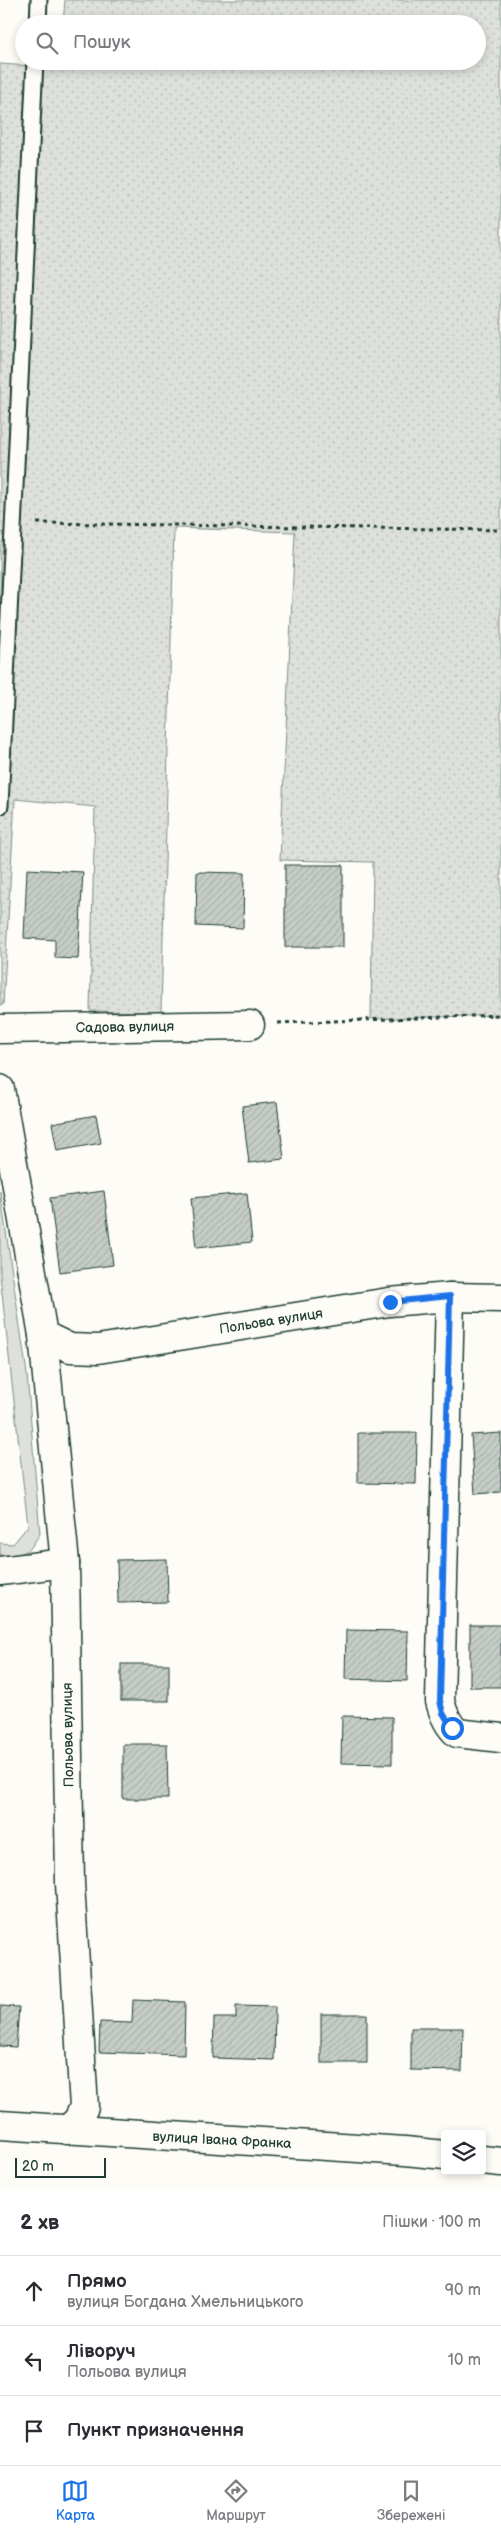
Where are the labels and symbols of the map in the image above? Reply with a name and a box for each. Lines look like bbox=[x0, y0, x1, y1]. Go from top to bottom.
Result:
street label: Садова вулиця bbox=[76, 1018, 175, 1036]
route end bbox=[379, 1291, 402, 1314]
street label: Польова вулиця bbox=[218, 1304, 324, 1338]
street label: Польова вулиця bbox=[59, 1682, 77, 1788]
route start bbox=[441, 1717, 464, 1740]
street label: вулиця Івана Франка bbox=[152, 2128, 293, 2152]
scale bar bbox=[15, 2155, 106, 2178]

